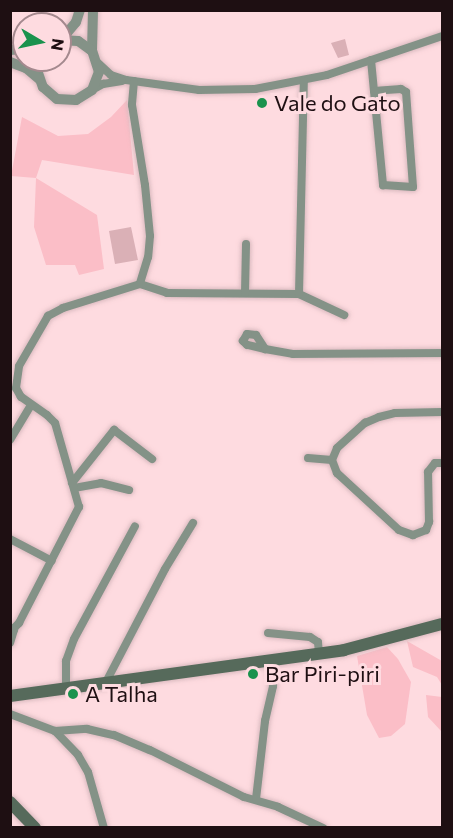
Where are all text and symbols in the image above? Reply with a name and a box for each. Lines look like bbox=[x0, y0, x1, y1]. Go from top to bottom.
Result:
north arrow bbox=[12, 12, 72, 72]
text: N bbox=[48, 37, 69, 52]
place label: Vale do Gato bbox=[274, 90, 401, 116]
marker: Vale do Gato bbox=[255, 96, 269, 110]
place label: Bar Piri-piri bbox=[265, 661, 380, 687]
marker: Bar Piri-piri bbox=[246, 667, 260, 681]
place label: A Talha bbox=[85, 681, 158, 707]
marker: A Talha bbox=[66, 687, 80, 701]

